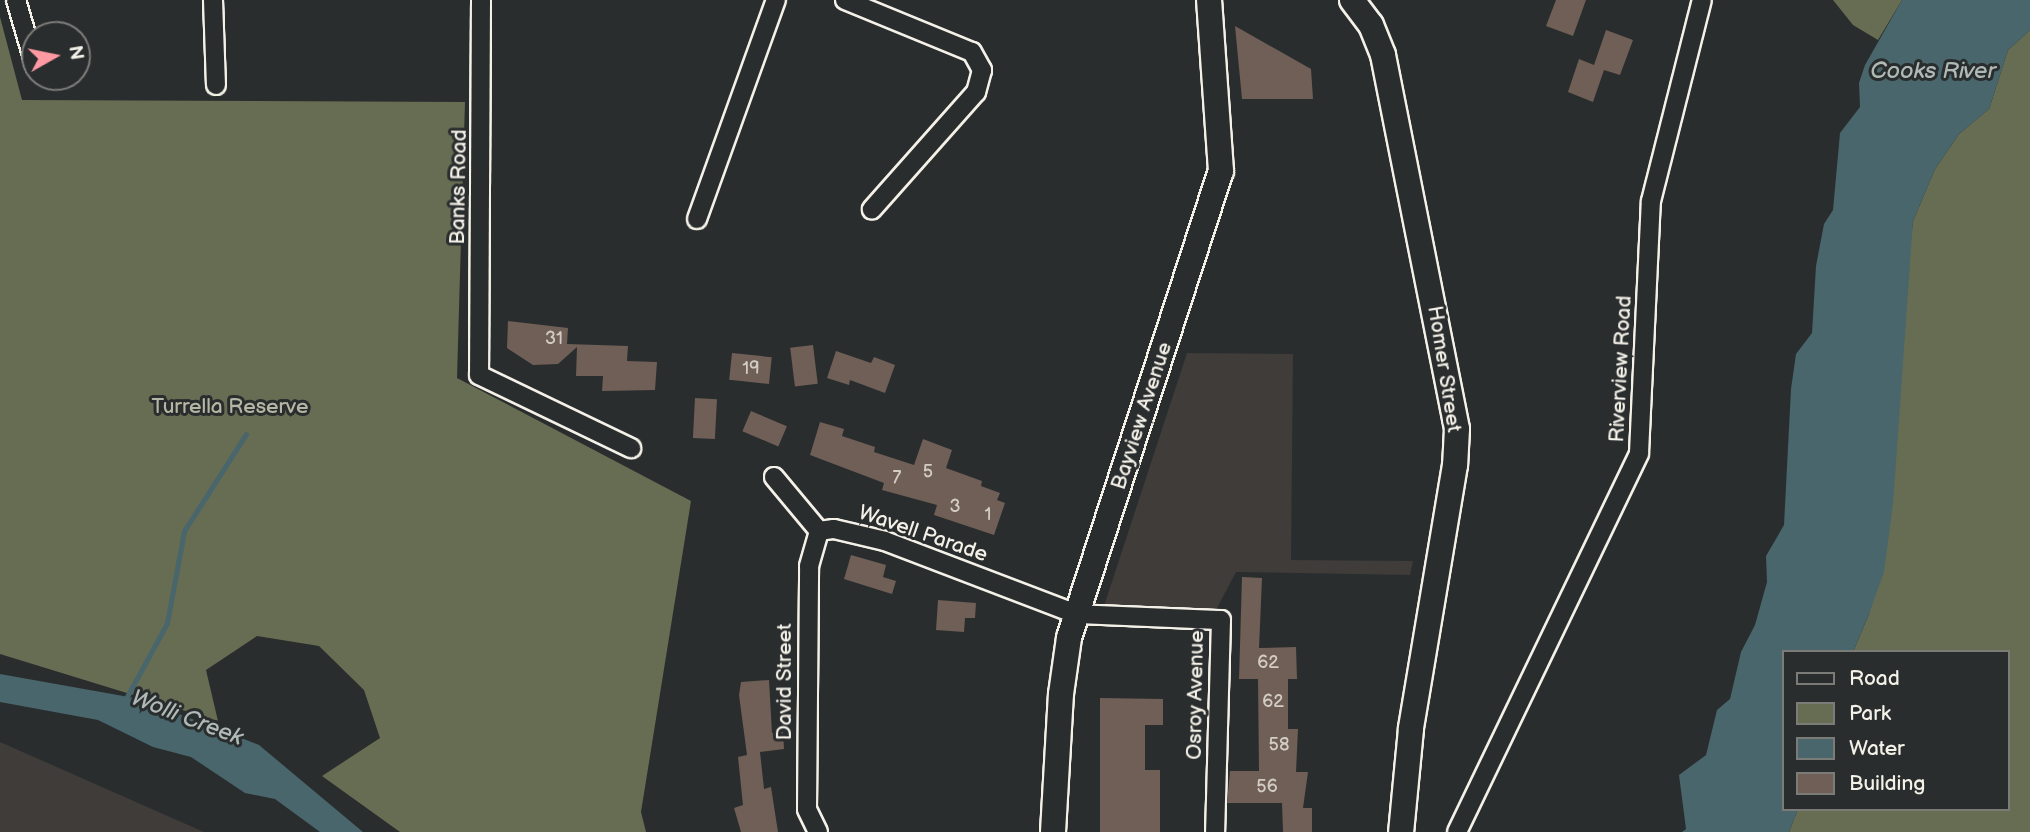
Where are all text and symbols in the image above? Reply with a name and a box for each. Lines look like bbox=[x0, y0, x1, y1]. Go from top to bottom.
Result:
north arrow bbox=[21, 21, 91, 91]
text: N bbox=[63, 44, 88, 62]
water label: Cooks River bbox=[1870, 57, 1996, 85]
street label: Banks Road bbox=[445, 129, 473, 245]
street label: Riverview Road bbox=[1605, 295, 1637, 443]
street label: Homer Street bbox=[1422, 304, 1466, 434]
house number: 31 bbox=[545, 328, 563, 350]
street label: Bayview Avenue bbox=[1106, 339, 1178, 493]
house number: 19 bbox=[742, 358, 760, 380]
park label: Turrella Reserve bbox=[152, 394, 308, 420]
house number: 5 bbox=[923, 461, 933, 483]
house number: 7 bbox=[893, 467, 901, 489]
house number: 3 bbox=[949, 496, 961, 518]
street label: Wavell Parade bbox=[855, 500, 991, 568]
house number: 1 bbox=[985, 504, 991, 526]
street label: David Street bbox=[772, 623, 798, 741]
street label: Osroy Avenue bbox=[1182, 629, 1210, 761]
legend bbox=[1782, 650, 2009, 811]
house number: 62 bbox=[1257, 652, 1279, 674]
text: Road bbox=[1849, 666, 1900, 691]
water label: Wolli Creek bbox=[127, 684, 247, 752]
house number: 62 bbox=[1262, 691, 1284, 713]
text: Park bbox=[1849, 701, 1891, 726]
house number: 58 bbox=[1269, 734, 1289, 756]
text: Water bbox=[1849, 736, 1905, 761]
text: Building bbox=[1849, 771, 1925, 796]
house number: 56 bbox=[1256, 776, 1278, 798]

